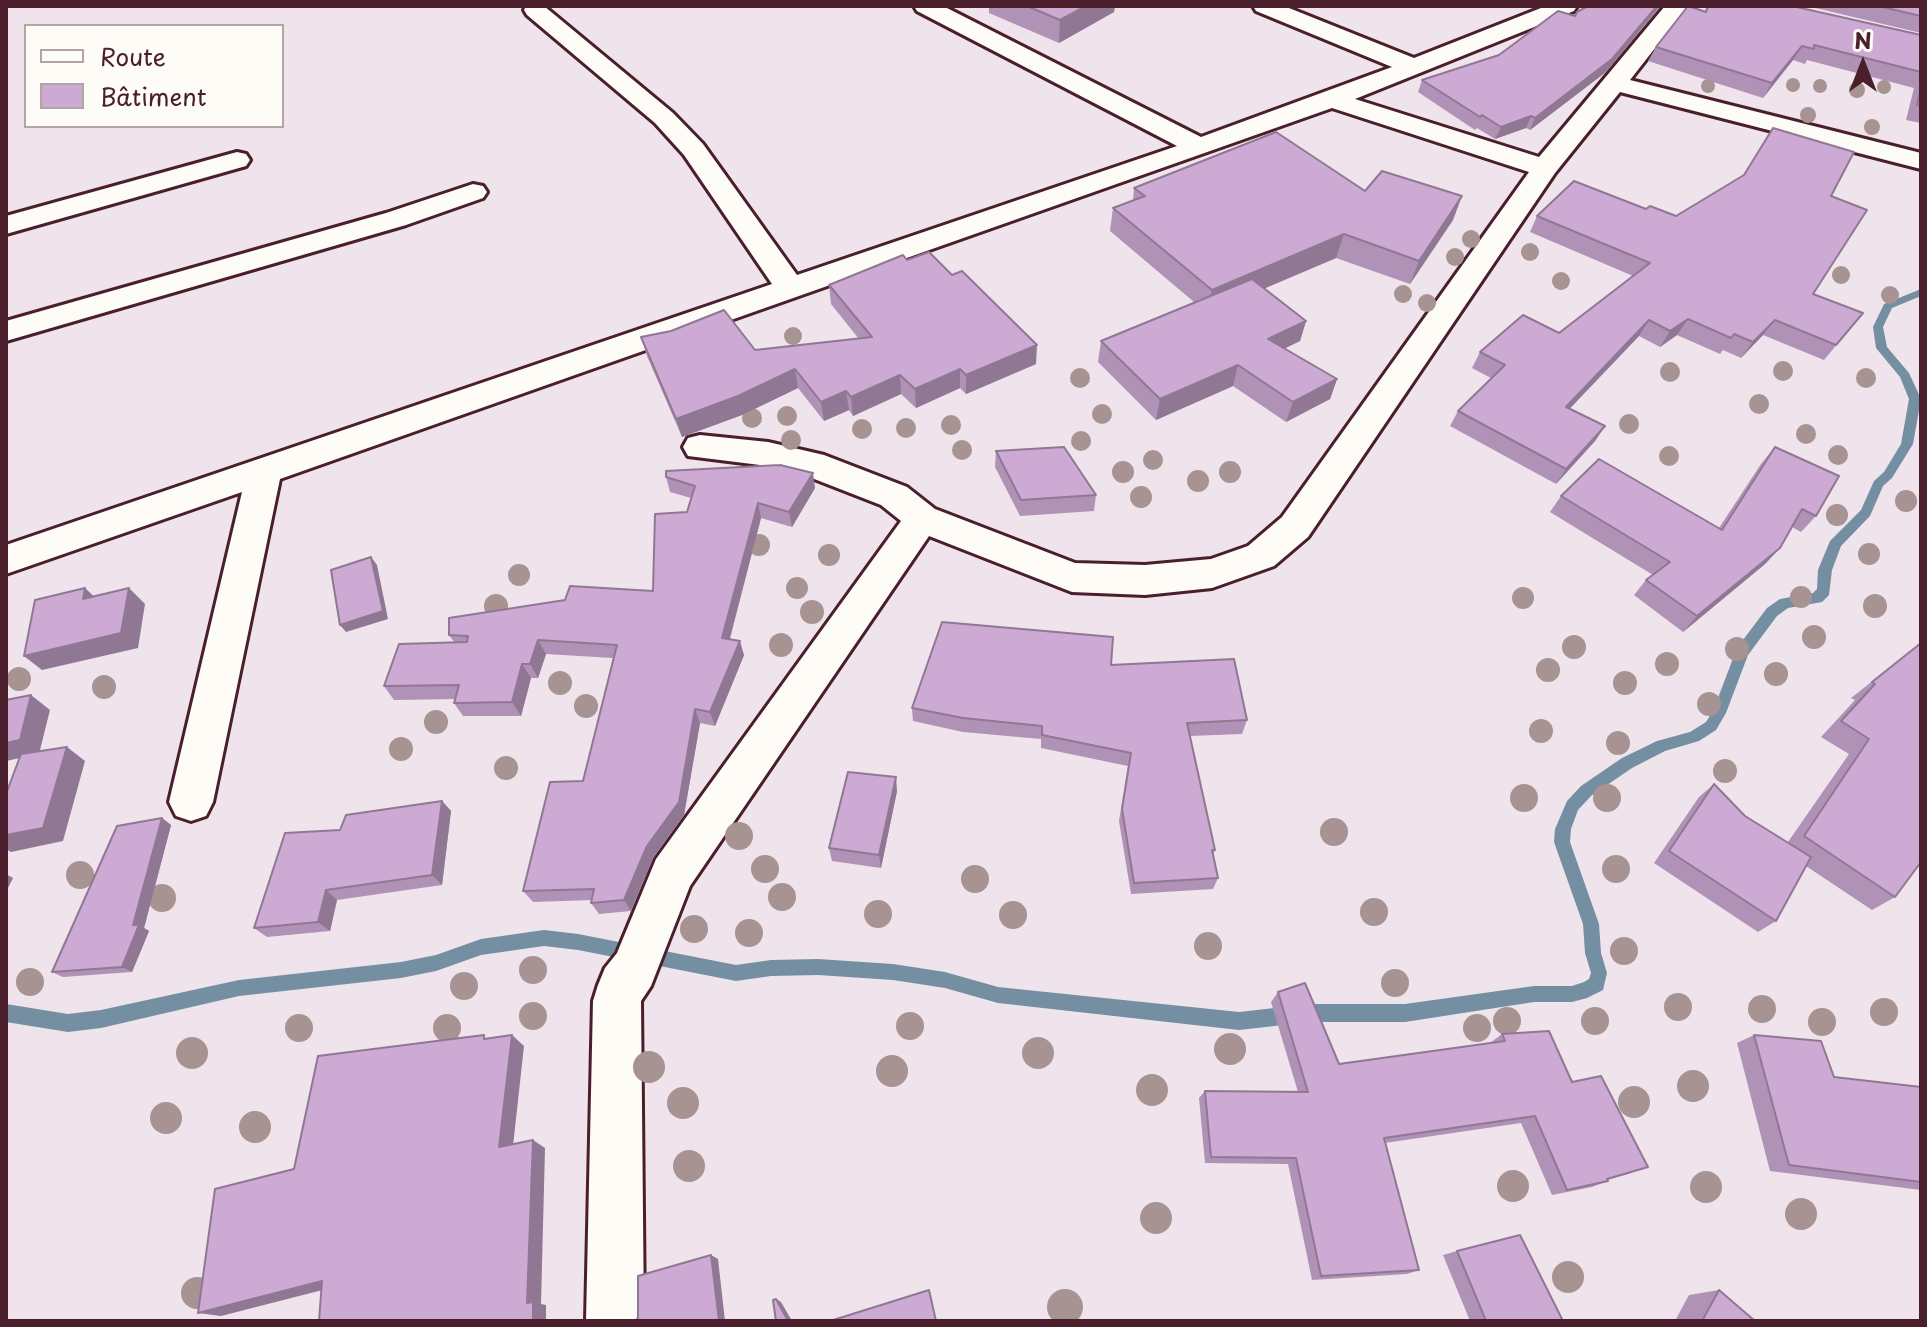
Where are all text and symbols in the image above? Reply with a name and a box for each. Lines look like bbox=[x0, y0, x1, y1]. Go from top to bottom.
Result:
text: N bbox=[1854, 23, 1872, 56]
legend bbox=[24, 24, 284, 128]
north arrow bbox=[1823, 24, 1903, 104]
text: Route bbox=[100, 38, 166, 74]
text: Bâtiment bbox=[100, 78, 207, 114]

